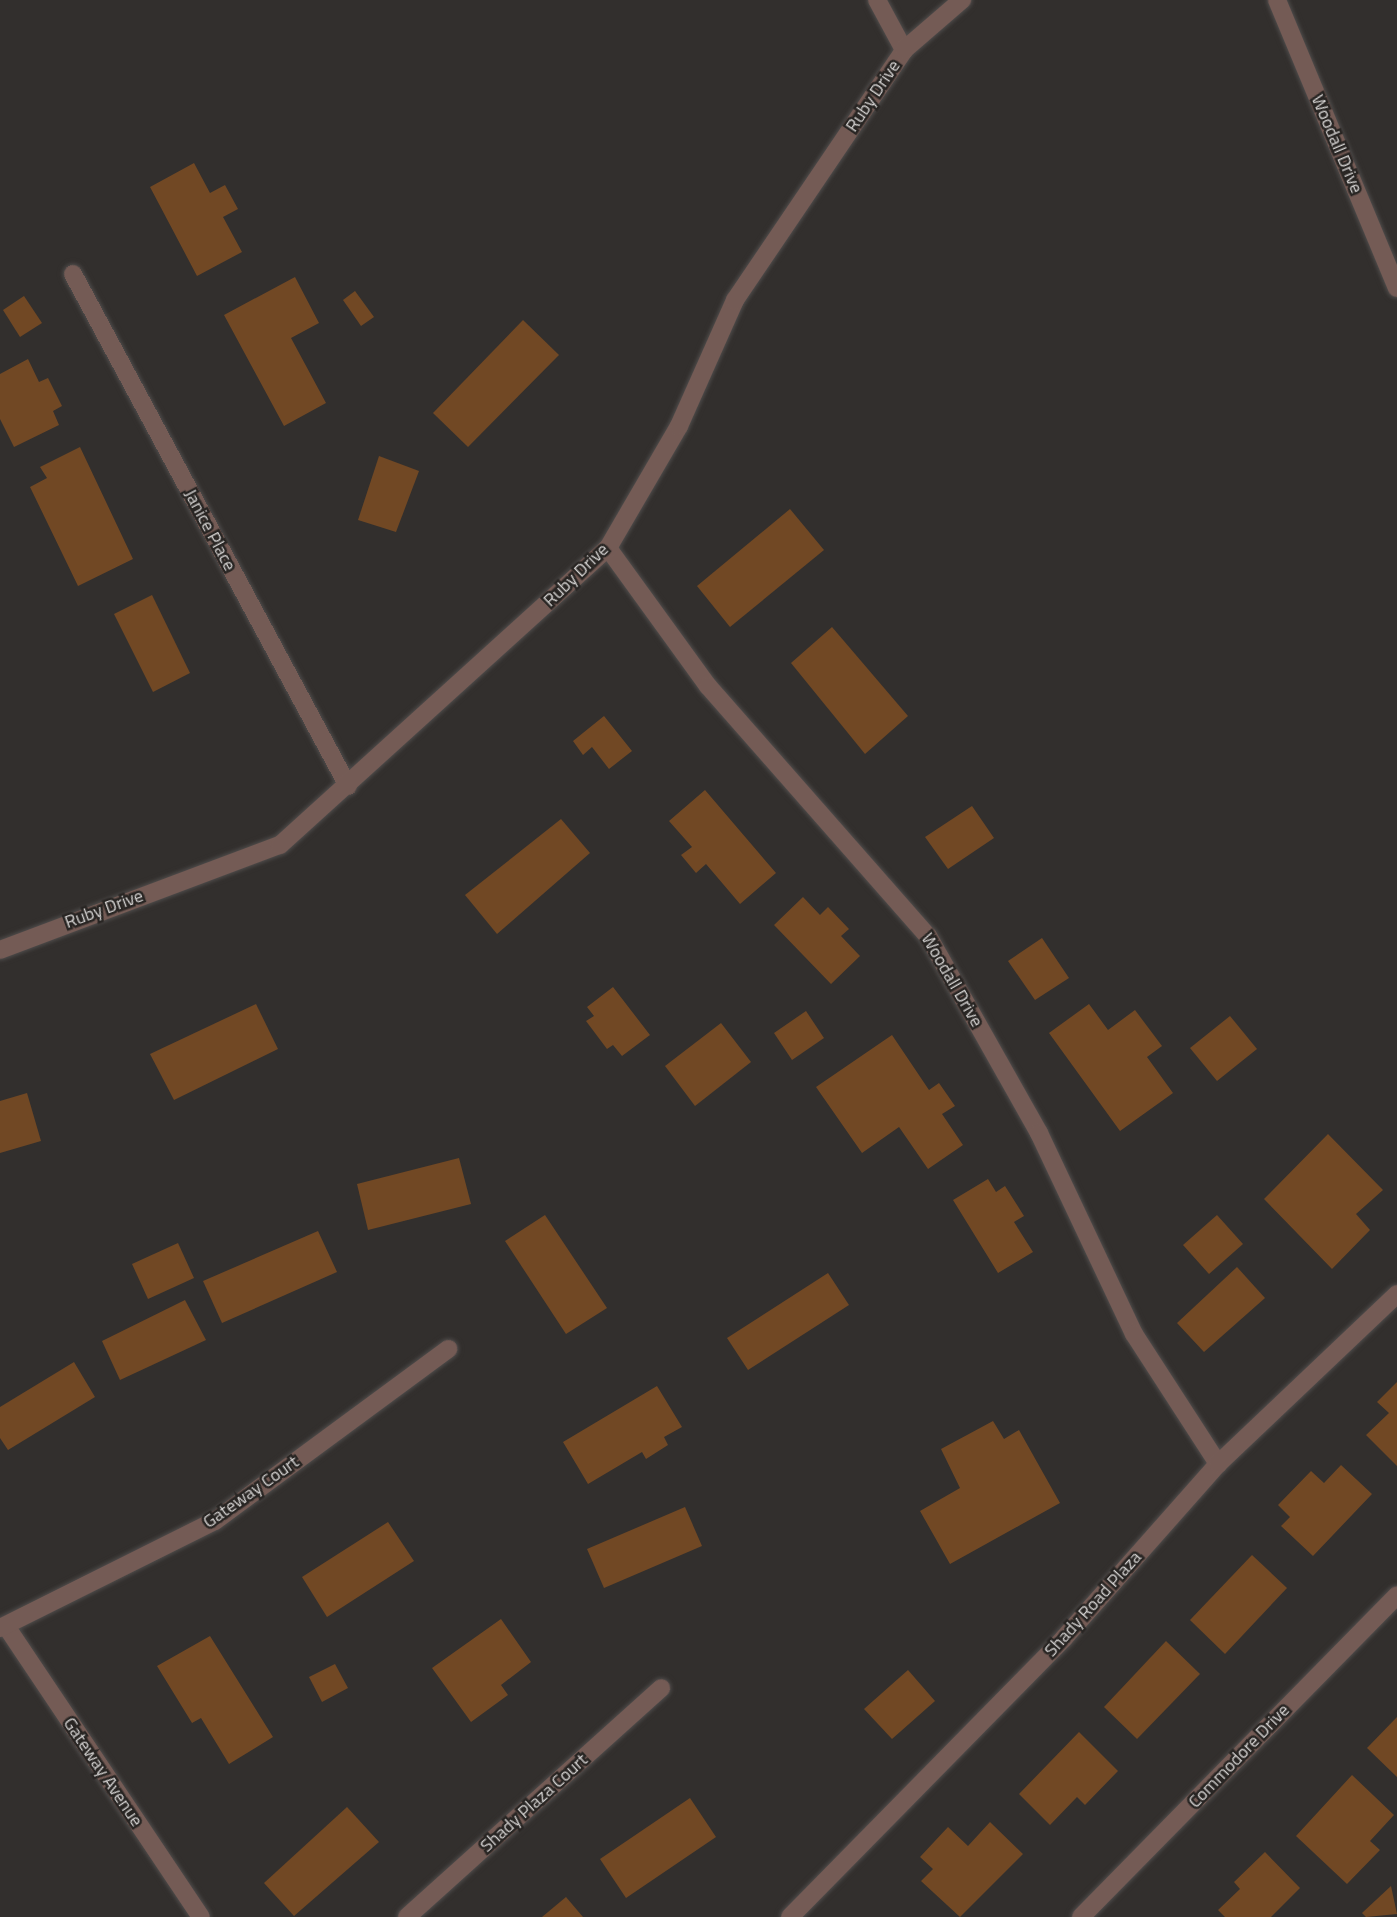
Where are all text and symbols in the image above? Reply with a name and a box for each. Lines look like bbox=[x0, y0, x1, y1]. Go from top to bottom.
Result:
street label: Ruby Drive bbox=[841, 56, 905, 136]
street label: Woodall Drive bbox=[1307, 92, 1367, 196]
street label: Janice Place bbox=[180, 486, 240, 574]
street label: Ruby Drive bbox=[539, 539, 613, 611]
street label: Ruby Drive bbox=[62, 885, 146, 933]
street label: Woodall Drive bbox=[916, 929, 988, 1031]
street label: Gateway Court bbox=[199, 1451, 303, 1533]
street label: Shady Road Plaza bbox=[1040, 1547, 1146, 1661]
street label: Commodore Drive bbox=[1184, 1700, 1294, 1812]
street label: Gateway Avenue bbox=[59, 1713, 147, 1831]
street label: Shady Plaza Court bbox=[476, 1749, 592, 1857]

